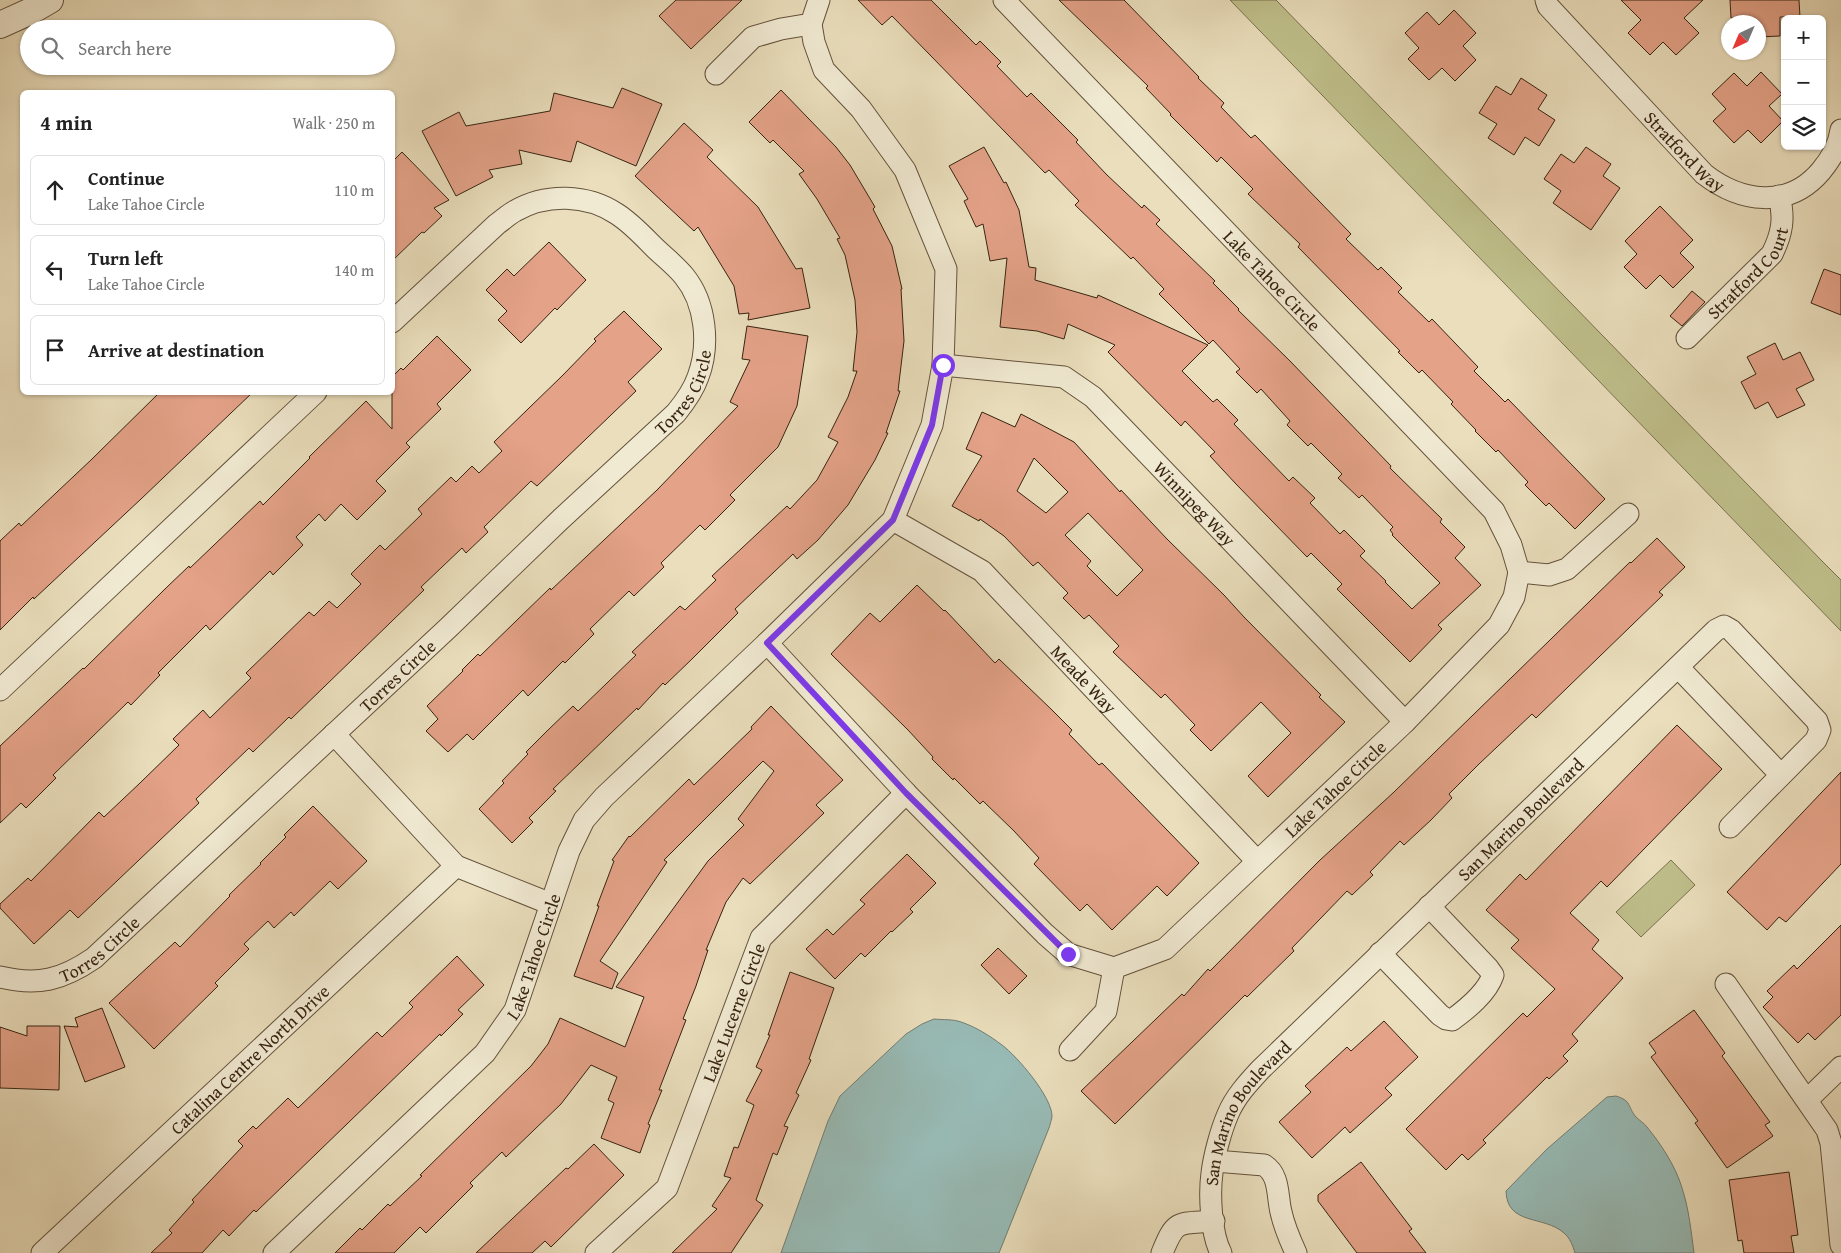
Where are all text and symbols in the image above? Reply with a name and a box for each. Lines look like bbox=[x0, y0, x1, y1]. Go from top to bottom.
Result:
north arrow bbox=[1721, 15, 1766, 60]
map controls bbox=[1781, 15, 1826, 150]
button: + bbox=[1781, 15, 1826, 60]
search box bbox=[20, 20, 395, 75]
icon: search bbox=[38, 34, 66, 62]
text: Search here bbox=[78, 34, 172, 62]
button: − bbox=[1781, 60, 1826, 105]
street label: Stratford Way bbox=[1638, 105, 1730, 198]
button: layers bbox=[1781, 105, 1826, 150]
text: 4 min bbox=[40, 107, 92, 138]
text: Walk · 250 m bbox=[292, 111, 375, 135]
text: Continue bbox=[88, 164, 165, 192]
icon: ahead bbox=[41, 176, 69, 204]
text: 110 m bbox=[334, 178, 374, 202]
text: Lake Tahoe Circle bbox=[88, 192, 205, 216]
street label: Lake Tahoe Circle bbox=[1217, 223, 1328, 337]
street label: Stratford Court bbox=[1700, 224, 1795, 325]
text: Turn left bbox=[88, 244, 163, 272]
icon: left bbox=[41, 256, 69, 284]
text: 140 m bbox=[334, 258, 374, 282]
text: Lake Tahoe Circle bbox=[88, 272, 205, 296]
icon: arrive bbox=[41, 336, 69, 364]
text: Arrive at destination bbox=[88, 336, 264, 364]
street label: Torres Circle bbox=[648, 348, 718, 440]
route start bbox=[932, 354, 955, 377]
street label: Winnipeg Way bbox=[1147, 455, 1242, 552]
street label: Torres Circle bbox=[353, 633, 442, 718]
street label: Meade Way bbox=[1045, 638, 1123, 719]
street label: Lake Tahoe Circle bbox=[1278, 733, 1392, 843]
street label: San Marino Boulevard bbox=[1451, 751, 1590, 887]
street label: Lake Tahoe Circle bbox=[499, 890, 567, 1025]
street label: Torres Circle bbox=[55, 909, 145, 989]
street label: Lake Lucerne Circle bbox=[695, 939, 772, 1086]
route end bbox=[1057, 943, 1080, 966]
street label: Catalina Centre North Drive bbox=[164, 978, 335, 1140]
street label: San Marino Boulevard bbox=[1197, 1033, 1297, 1187]

